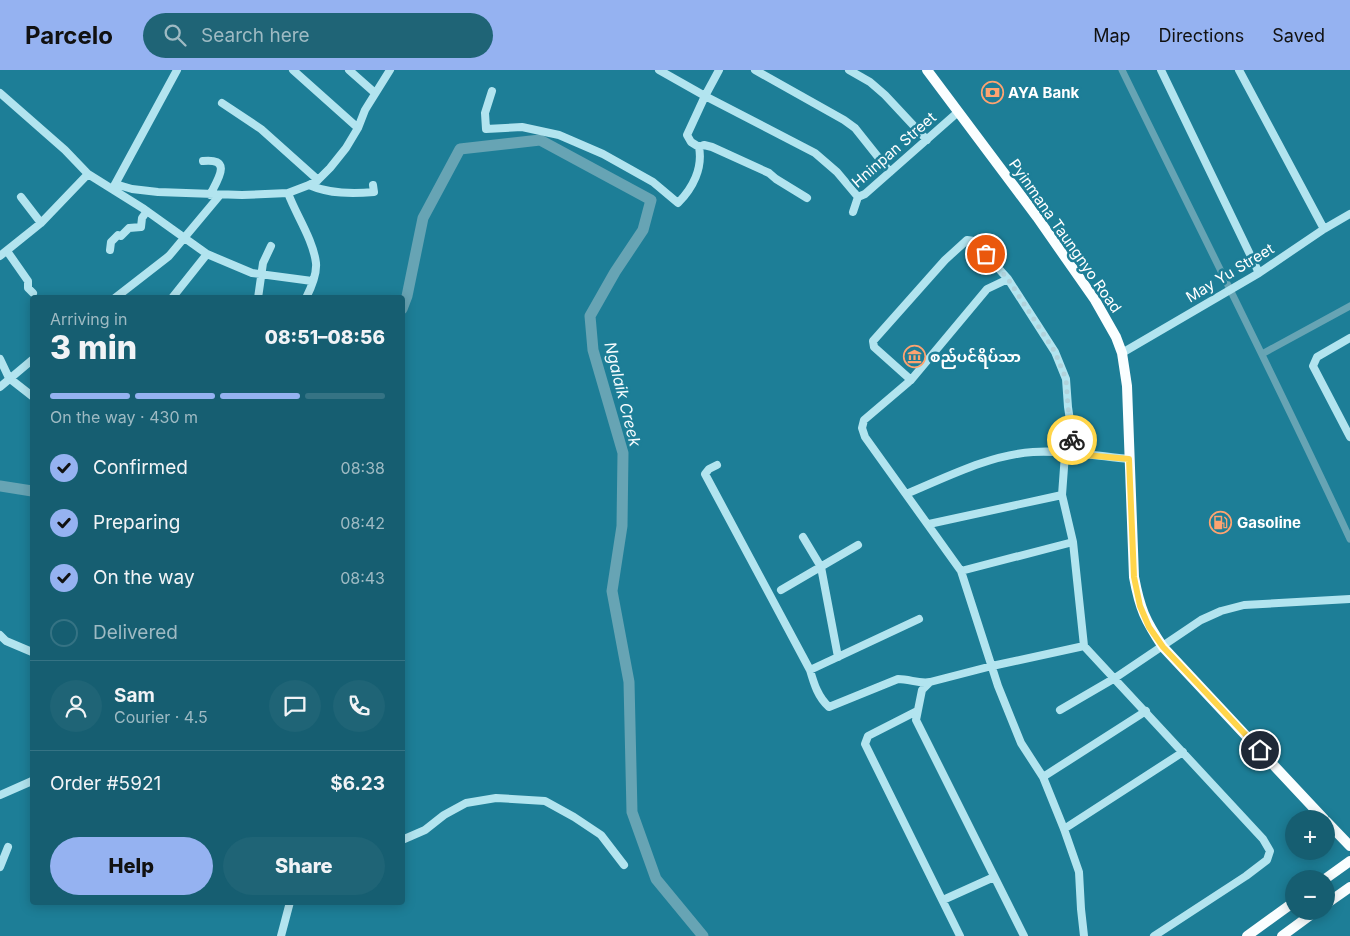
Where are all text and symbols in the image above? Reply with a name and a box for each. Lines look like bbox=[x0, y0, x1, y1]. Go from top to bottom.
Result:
search box bbox=[143, 13, 493, 58]
text: Parcelo bbox=[25, 21, 113, 50]
icon: search bbox=[161, 21, 189, 49]
text: Search here bbox=[201, 24, 310, 47]
text: Map bbox=[1093, 25, 1131, 46]
text: Directions bbox=[1159, 25, 1244, 46]
text: Saved bbox=[1272, 25, 1325, 46]
bank icon: AYA Bank bbox=[980, 81, 1004, 105]
place label: AYA Bank bbox=[1008, 83, 1080, 102]
street label: Hninpan Street bbox=[848, 108, 940, 191]
street label: Pyinmana Taungnyo Road bbox=[1005, 155, 1126, 316]
pin bbox=[965, 233, 1007, 275]
street label: May Yu Street bbox=[1182, 239, 1277, 306]
icon: bag bbox=[972, 240, 1000, 268]
text: Arriving in bbox=[50, 309, 127, 329]
text: 08:51–08:56 bbox=[265, 326, 385, 349]
text: 3 min bbox=[50, 328, 137, 367]
water label: Ngalaik Creek bbox=[600, 340, 646, 449]
museum icon: စည်ပင်ရိပ်သာ bbox=[902, 345, 926, 369]
place label: စည်ပင်ရိပ်သာ bbox=[930, 347, 1021, 369]
text: On the way · 430 m bbox=[50, 407, 198, 427]
courier bbox=[1047, 415, 1097, 465]
icon: bike bbox=[1058, 426, 1086, 454]
icon: check bbox=[50, 454, 78, 482]
text: Confirmed bbox=[93, 456, 188, 479]
text: 08:38 bbox=[341, 458, 385, 478]
icon: check bbox=[50, 509, 78, 537]
text: Preparing bbox=[93, 511, 180, 534]
fuel station icon: Gasoline bbox=[1209, 511, 1233, 535]
text: 08:42 bbox=[340, 513, 385, 533]
place label: Gasoline bbox=[1237, 513, 1301, 532]
icon: check bbox=[50, 564, 78, 592]
text: On the way bbox=[93, 566, 195, 589]
text: 08:43 bbox=[340, 568, 385, 588]
text: Delivered bbox=[93, 621, 178, 644]
button: person bbox=[50, 680, 102, 732]
button: chat bbox=[269, 680, 321, 732]
button: phone bbox=[333, 680, 385, 732]
text: Sam bbox=[114, 684, 155, 707]
text: Courier · 4.5 bbox=[114, 707, 208, 727]
pin bbox=[1239, 729, 1281, 771]
icon: home bbox=[1246, 736, 1274, 764]
text: Order #5921 bbox=[50, 772, 161, 795]
text: $6.23 bbox=[330, 772, 385, 795]
map controls bbox=[1285, 810, 1335, 920]
button: + bbox=[1285, 810, 1335, 860]
button: Help bbox=[50, 837, 213, 895]
button: Share bbox=[223, 837, 385, 895]
button: − bbox=[1285, 870, 1335, 920]

